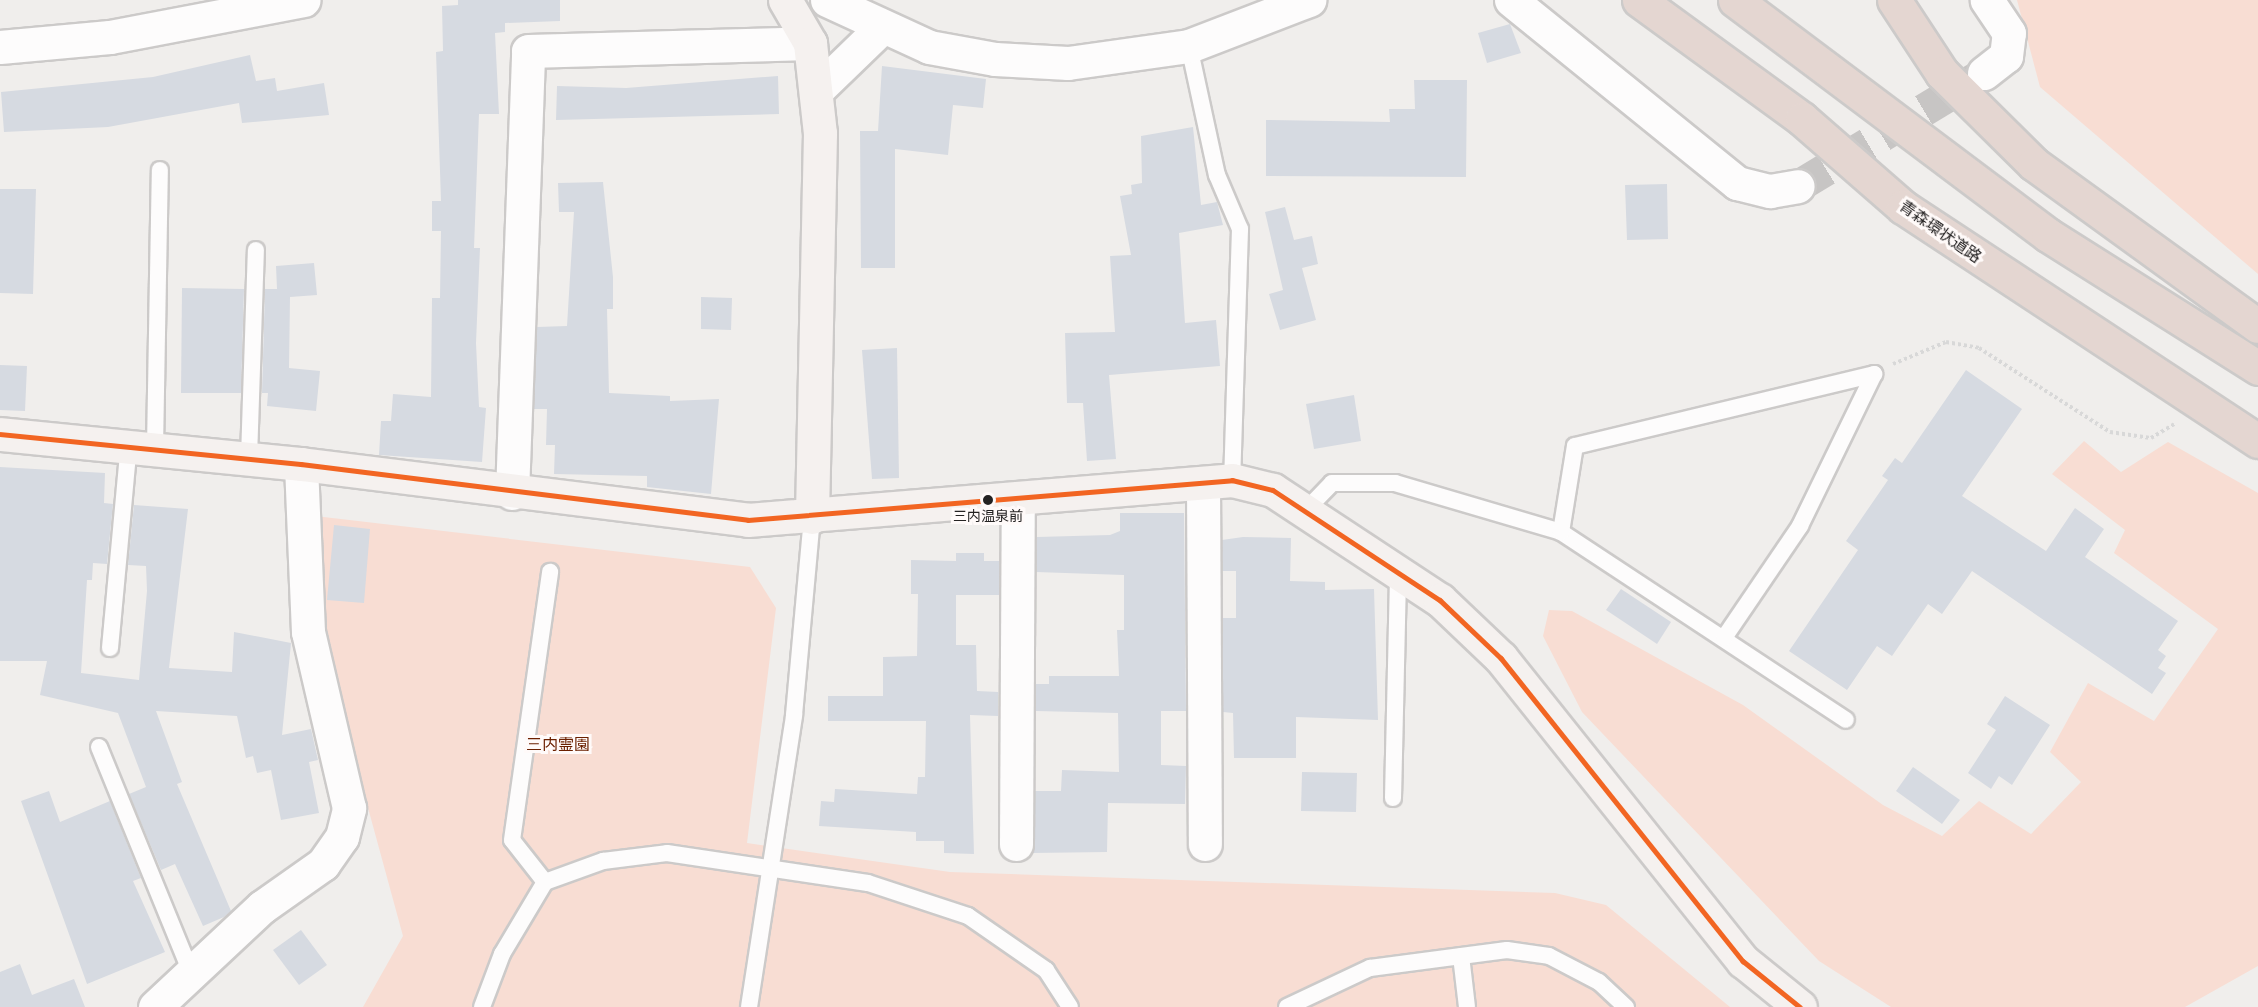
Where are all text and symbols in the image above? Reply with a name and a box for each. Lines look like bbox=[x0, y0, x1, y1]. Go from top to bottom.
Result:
street label: 青森環状道路 bbox=[1895, 197, 1985, 267]
marker: 三内温泉前 bbox=[982, 494, 994, 506]
place label: 三内温泉前 bbox=[953, 509, 1023, 525]
park label: 三内霊園 bbox=[526, 735, 590, 755]

